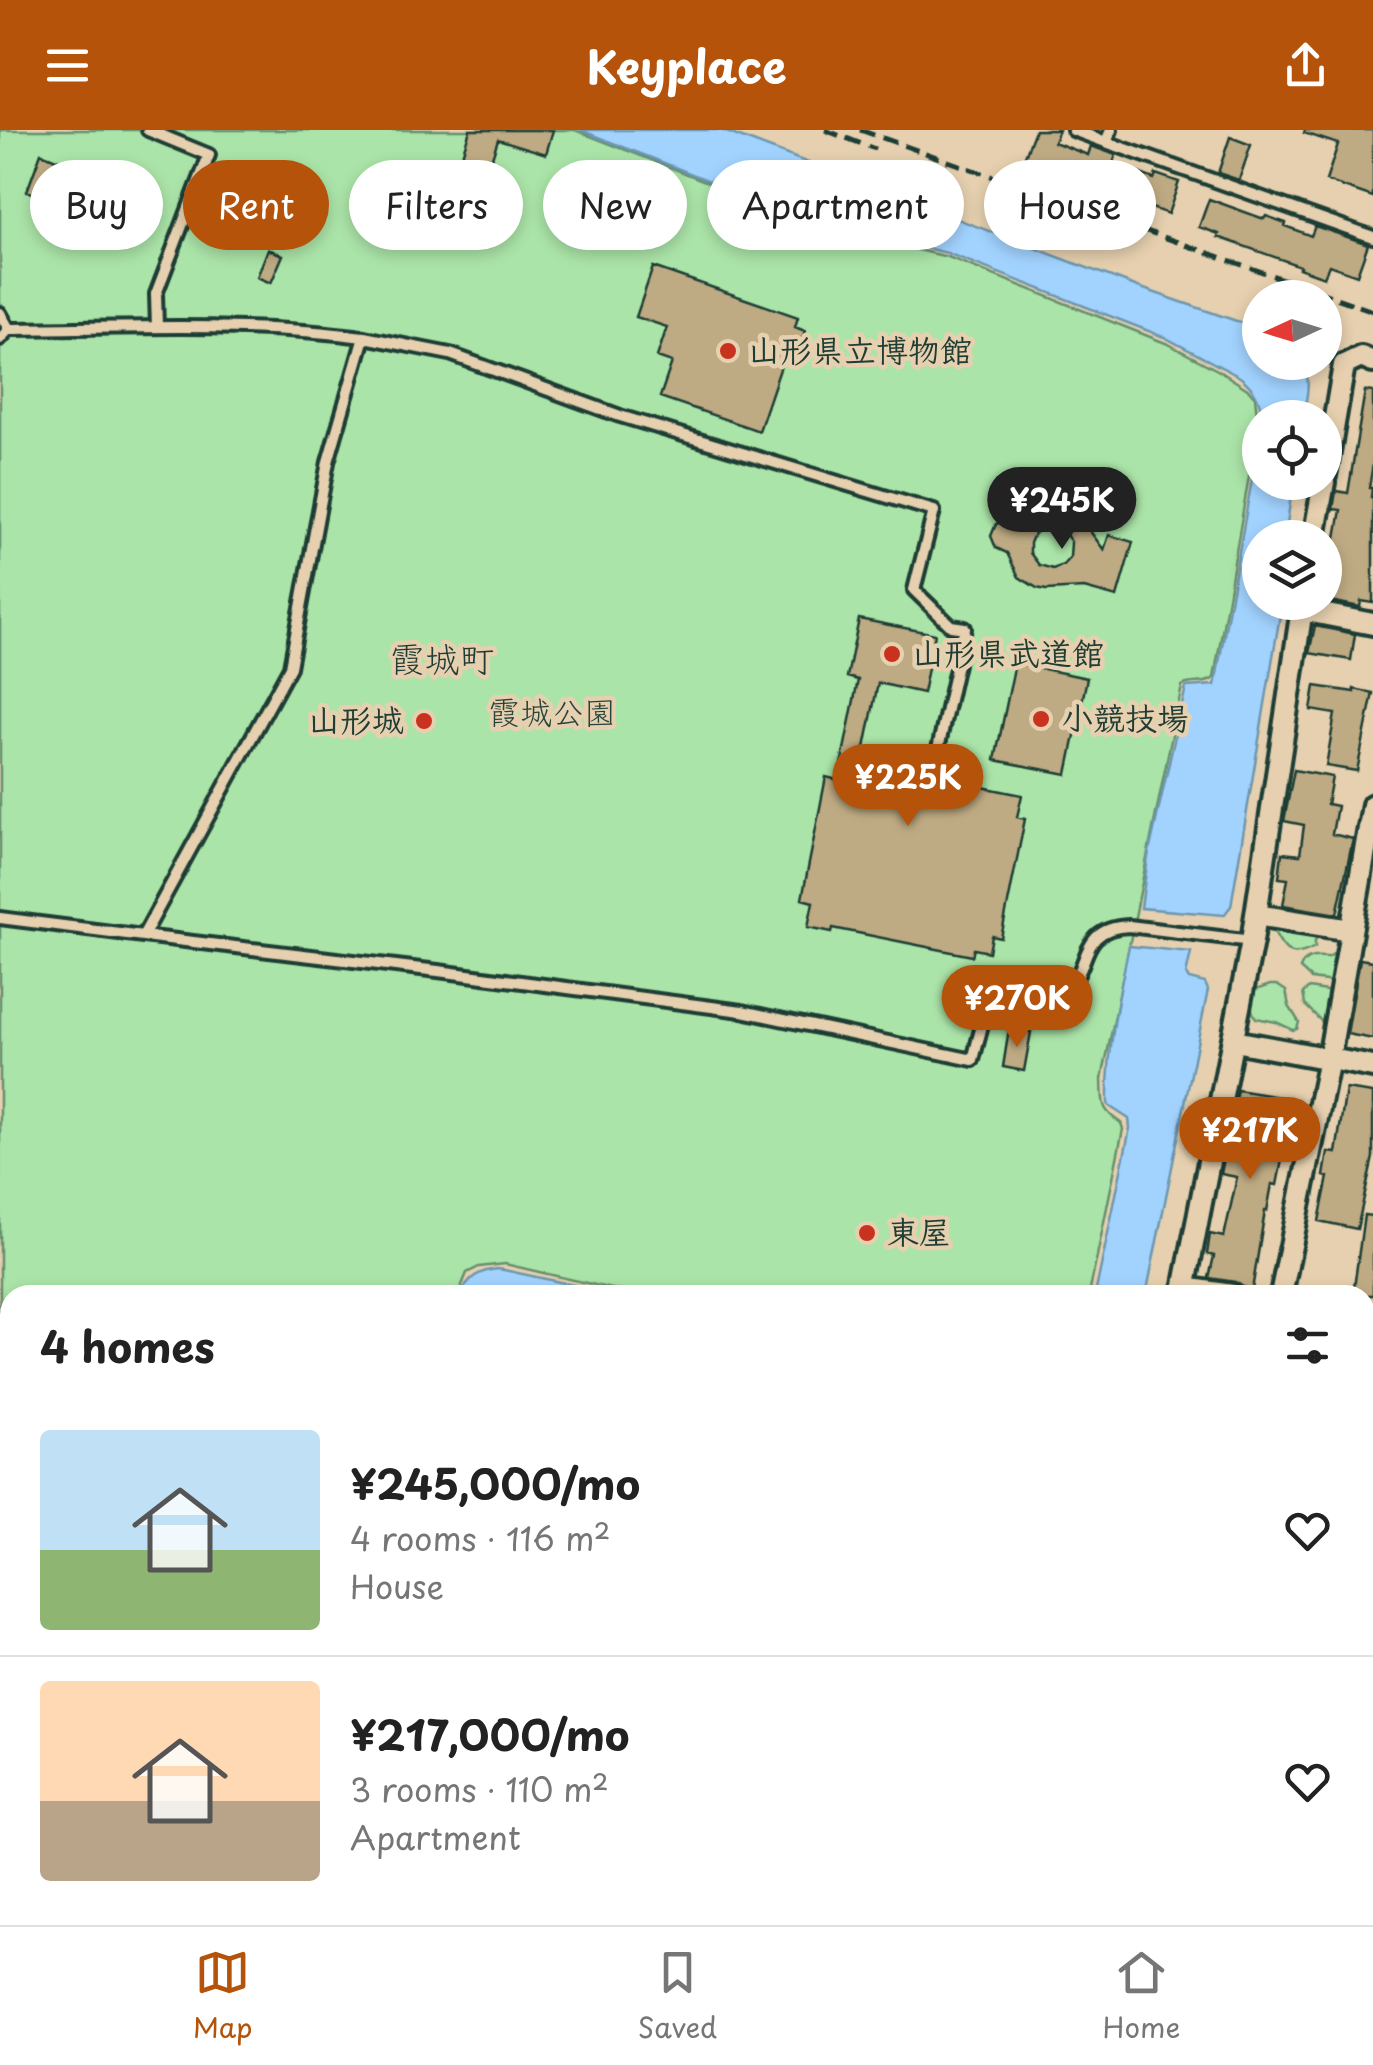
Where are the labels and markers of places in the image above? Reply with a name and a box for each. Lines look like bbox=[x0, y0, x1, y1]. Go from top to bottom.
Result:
place label: 山形県立博物館 bbox=[748, 325, 972, 373]
marker: 山形県立博物館 bbox=[717, 340, 739, 362]
pin: ¥245K bbox=[992, 467, 1132, 552]
place label: 山形県武道館 bbox=[912, 628, 1104, 676]
marker: 山形県武道館 bbox=[881, 643, 903, 665]
place label: 小競技場 bbox=[1061, 693, 1189, 741]
place label: 山形城 bbox=[308, 695, 404, 743]
marker: 小競技場 bbox=[1030, 708, 1052, 730]
marker: 山形城 bbox=[413, 710, 435, 732]
pin: ¥225K bbox=[838, 744, 978, 829]
pin: ¥270K bbox=[947, 965, 1087, 1050]
pin: ¥217K bbox=[1180, 1097, 1320, 1182]
place label: 東屋 bbox=[887, 1207, 951, 1255]
marker: 東屋 bbox=[856, 1222, 878, 1244]

